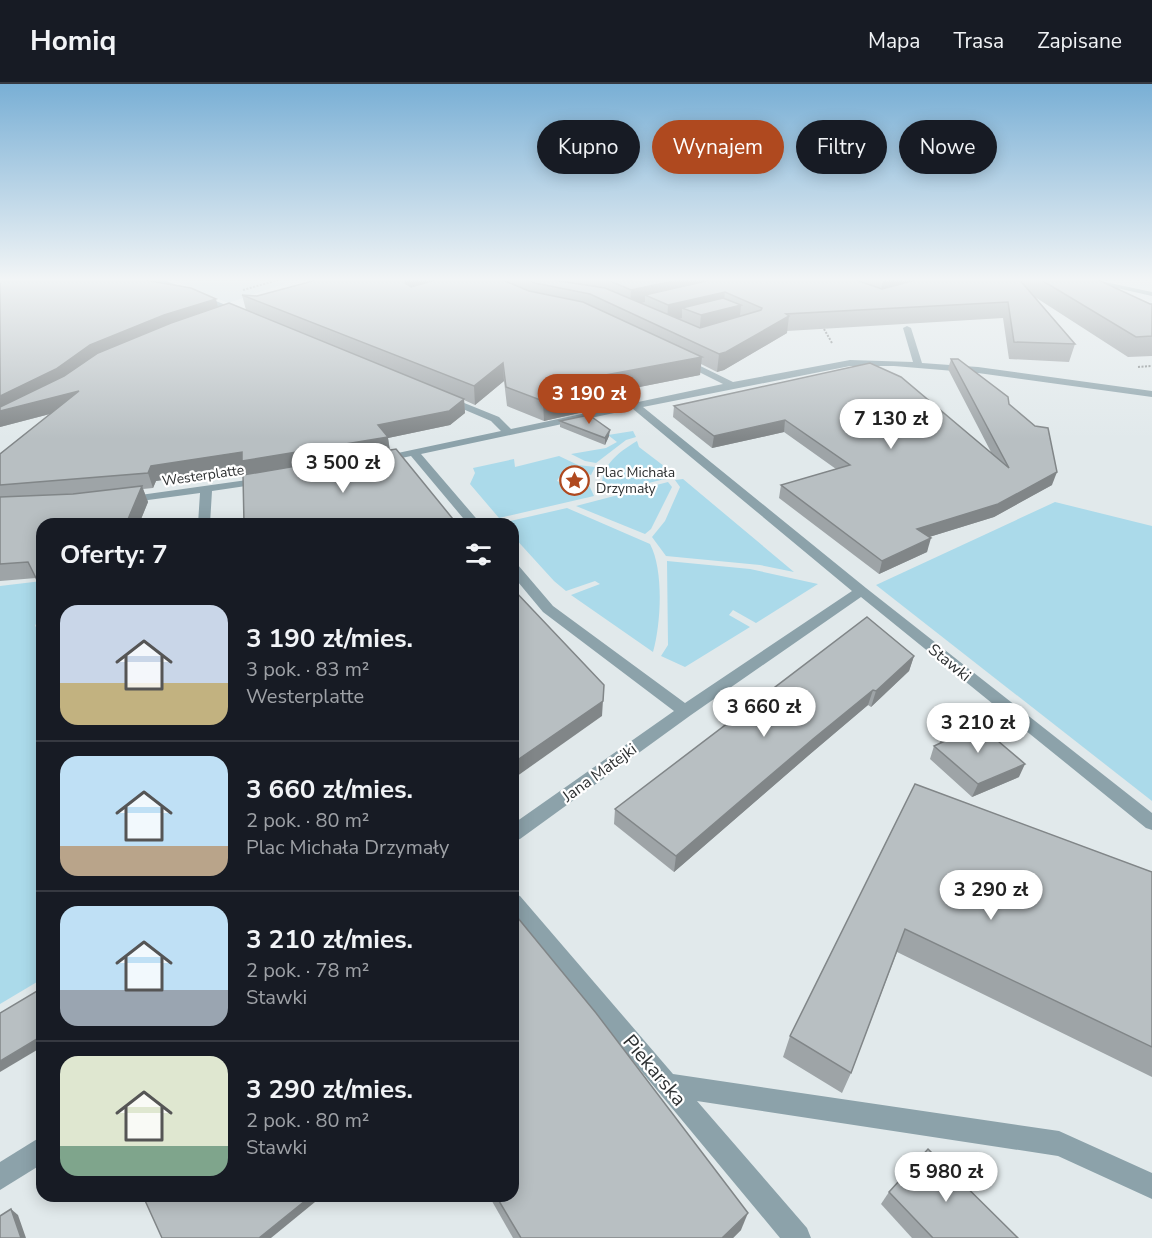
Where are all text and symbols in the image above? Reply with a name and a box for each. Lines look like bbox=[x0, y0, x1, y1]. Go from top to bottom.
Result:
text: Homiq bbox=[30, 22, 116, 60]
text: Mapa bbox=[868, 27, 920, 55]
text: Trasa bbox=[953, 27, 1004, 55]
text: Zapisane bbox=[1037, 27, 1122, 55]
chip: Kupno bbox=[537, 120, 640, 174]
chip: Wynajem bbox=[652, 120, 784, 174]
chip: Filtry bbox=[796, 120, 887, 174]
chip: Nowe bbox=[899, 120, 997, 174]
pin: 3 190 zł bbox=[527, 374, 651, 425]
text: 3 190 zł bbox=[552, 380, 626, 407]
pin: 7 130 zł bbox=[829, 399, 953, 450]
text: 7 130 zł bbox=[854, 405, 928, 432]
pin: 3 500 zł bbox=[281, 443, 405, 494]
text: 3 500 zł bbox=[306, 449, 380, 476]
street label: Westerplatte bbox=[161, 460, 245, 491]
place label: Plac Michała Drzymały bbox=[596, 463, 675, 498]
place icon: Plac Michała Drzymały bbox=[559, 464, 591, 496]
text: Oferty: 7 bbox=[60, 537, 167, 572]
icon: filters bbox=[462, 538, 495, 571]
text: 3 190 zł/mies. bbox=[246, 621, 413, 656]
icon: home bbox=[108, 629, 180, 701]
street label: Stawki bbox=[923, 639, 975, 687]
text: 3 pok. · 83 m² bbox=[246, 656, 369, 683]
text: Westerplatte bbox=[246, 683, 364, 710]
pin: 3 660 zł bbox=[702, 687, 826, 738]
text: 3 660 zł bbox=[727, 693, 801, 720]
pin: 3 210 zł bbox=[916, 703, 1040, 754]
text: 3 210 zł bbox=[941, 709, 1015, 736]
street label: Jana Matejki bbox=[557, 738, 641, 808]
text: 3 660 zł/mies. bbox=[246, 772, 413, 807]
icon: home bbox=[108, 780, 180, 852]
text: 2 pok. · 80 m² bbox=[246, 807, 369, 834]
text: Plac Michała Drzymały bbox=[246, 834, 449, 861]
pin: 3 290 zł bbox=[929, 870, 1053, 921]
text: 3 290 zł bbox=[954, 876, 1028, 903]
text: 3 210 zł/mies. bbox=[246, 922, 413, 957]
icon: home bbox=[108, 930, 180, 1002]
text: 2 pok. · 78 m² bbox=[246, 957, 369, 984]
text: Stawki bbox=[246, 984, 307, 1011]
street label: Piekarska bbox=[617, 1029, 692, 1112]
text: 3 290 zł/mies. bbox=[246, 1072, 413, 1107]
icon: home bbox=[108, 1080, 180, 1152]
text: 2 pok. · 80 m² bbox=[246, 1107, 369, 1134]
text: Stawki bbox=[246, 1134, 307, 1161]
pin: 5 980 zł bbox=[884, 1152, 1008, 1203]
text: 5 980 zł bbox=[909, 1158, 983, 1185]

